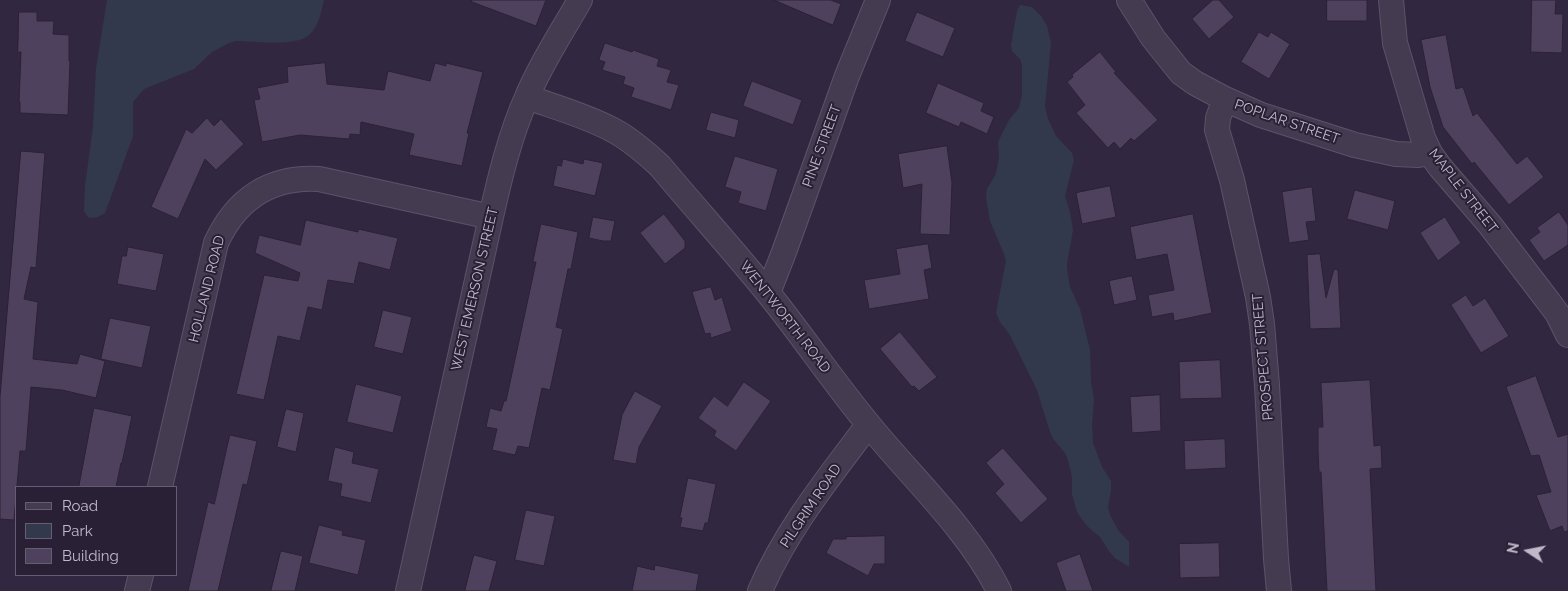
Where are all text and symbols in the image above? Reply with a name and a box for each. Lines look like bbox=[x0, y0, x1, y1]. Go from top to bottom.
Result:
street label: POPLAR STREET bbox=[1232, 96, 1342, 148]
street label: PINE STREET bbox=[799, 102, 845, 190]
street label: MAPLE STREET bbox=[1425, 145, 1501, 237]
street label: WEST EMERSON STREET bbox=[448, 206, 502, 372]
street label: HOLLAND ROAD bbox=[186, 234, 228, 344]
street label: WENTWORTH ROAD bbox=[736, 258, 834, 376]
street label: PROSPECT STREET bbox=[1249, 293, 1277, 421]
street label: PILGRIM ROAD bbox=[777, 461, 845, 551]
legend bbox=[15, 486, 178, 576]
text: Road bbox=[62, 497, 98, 515]
text: Park bbox=[62, 522, 93, 540]
north arrow bbox=[1503, 526, 1553, 576]
text: N bbox=[1504, 541, 1522, 555]
text: Building bbox=[62, 547, 119, 565]

